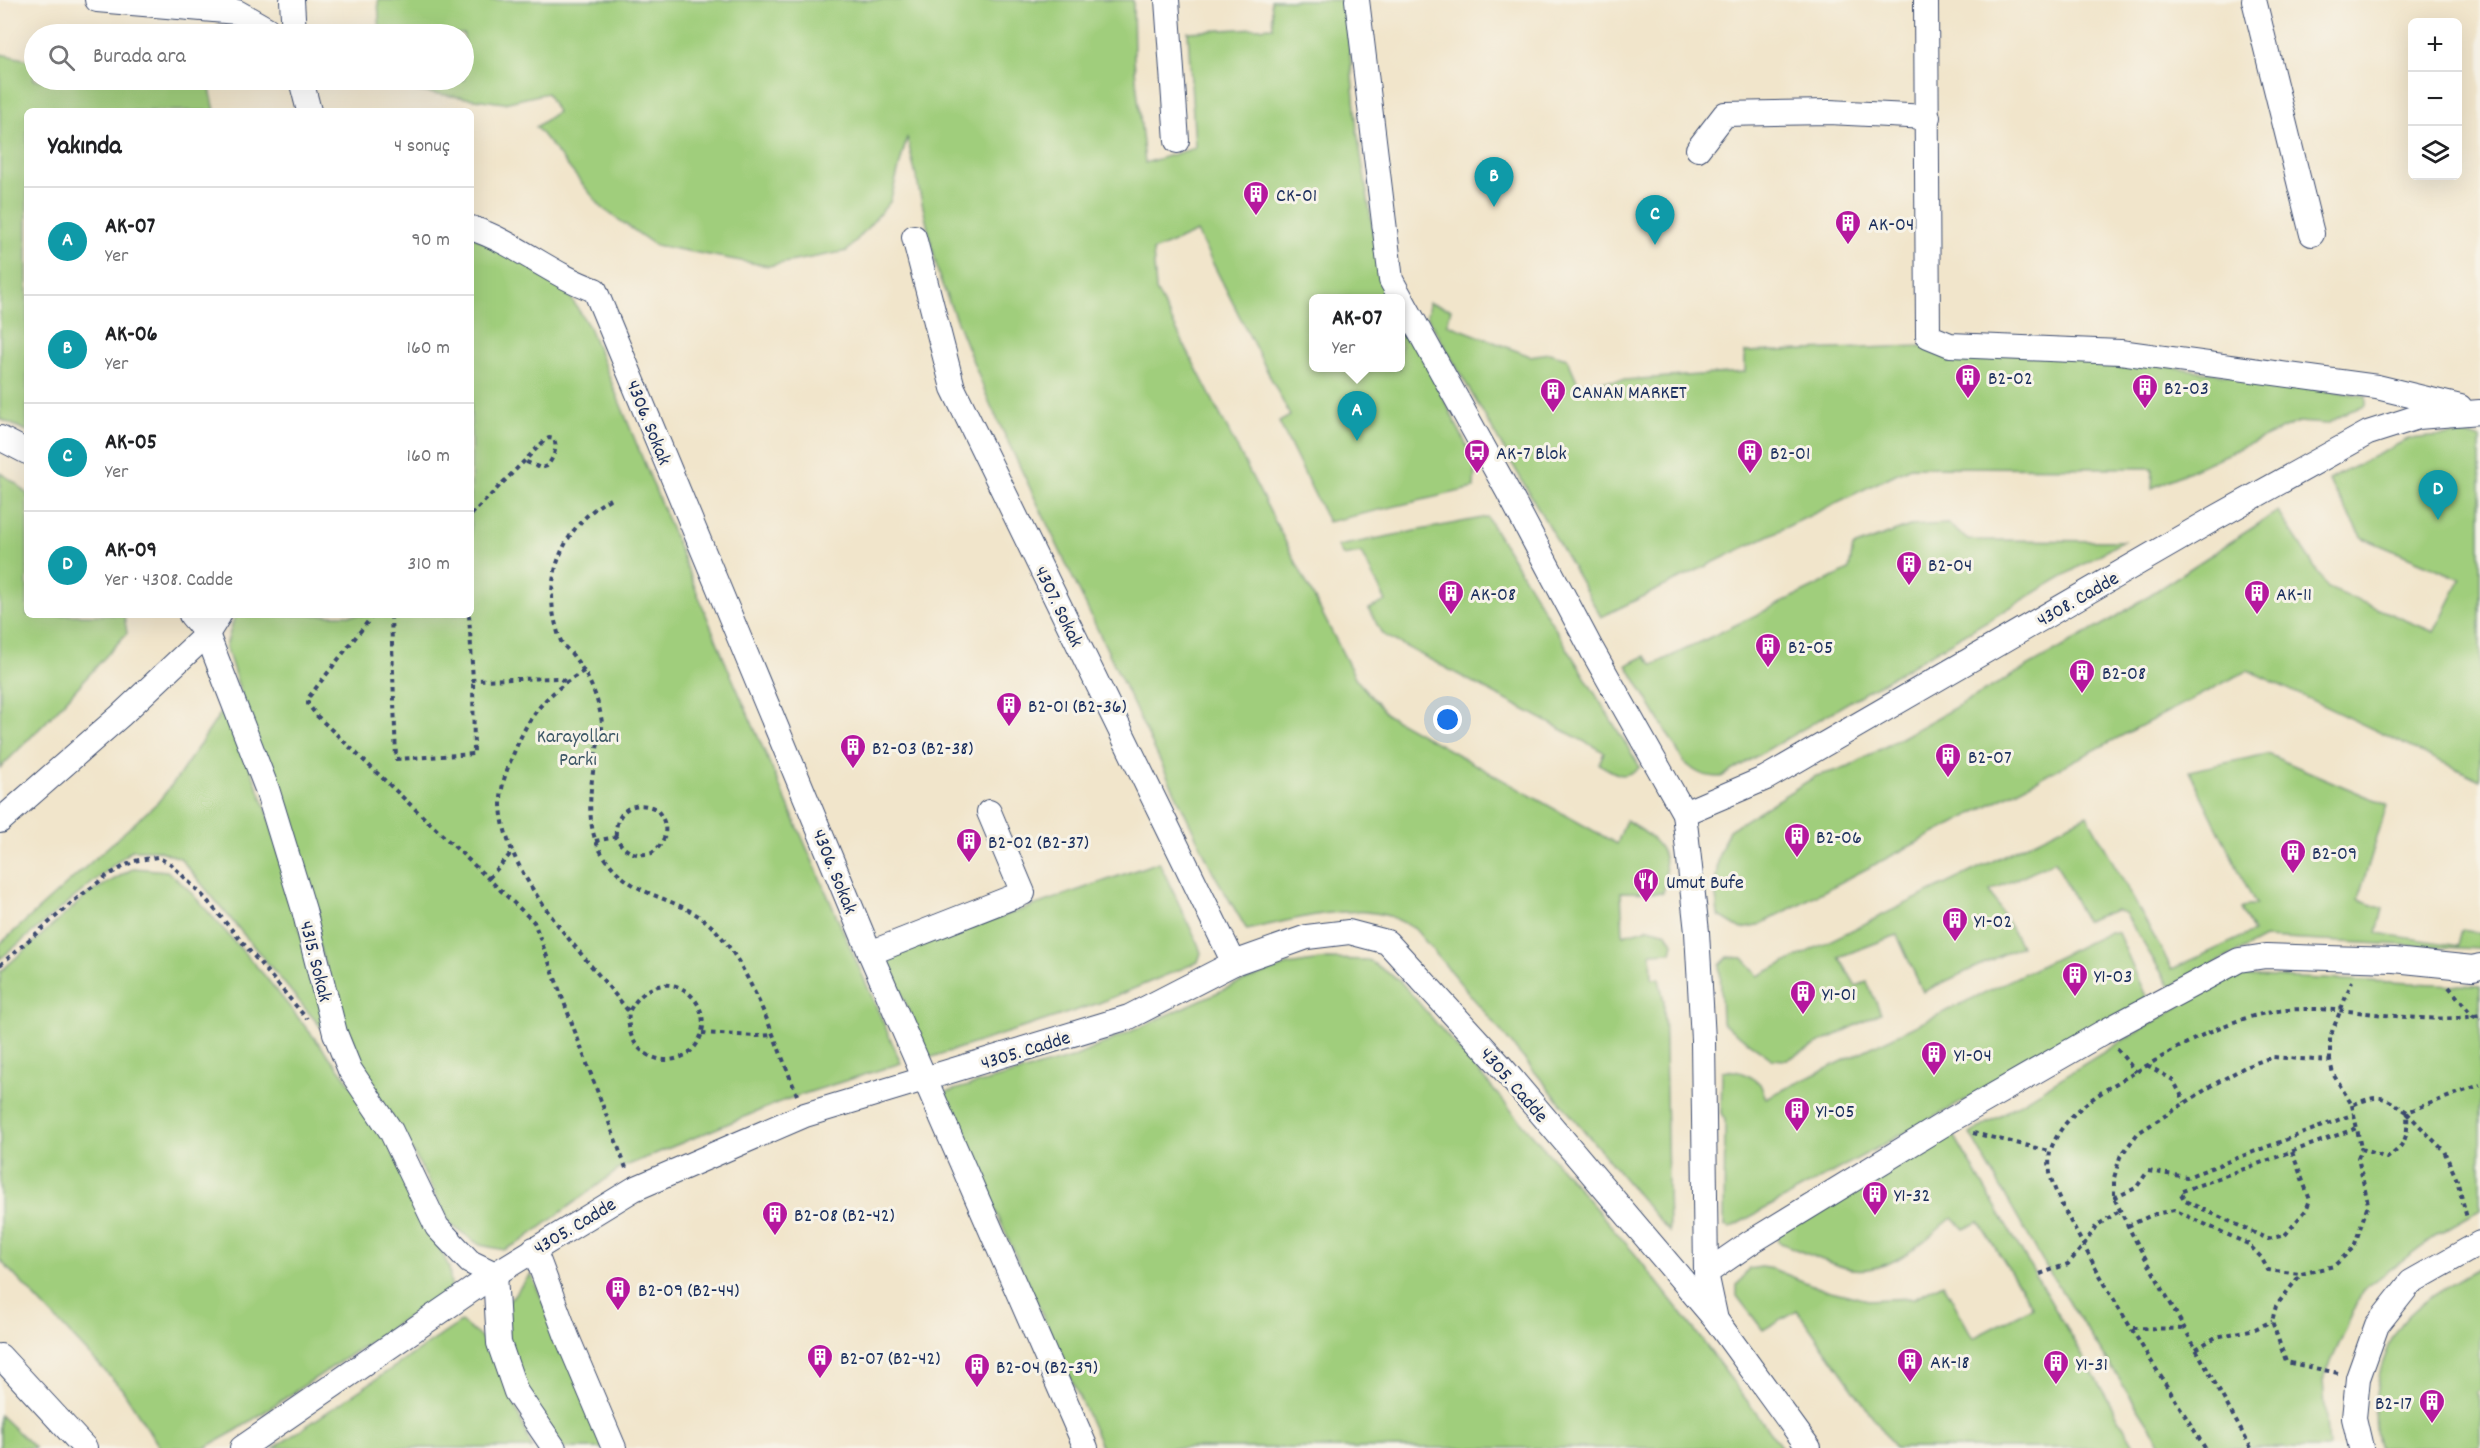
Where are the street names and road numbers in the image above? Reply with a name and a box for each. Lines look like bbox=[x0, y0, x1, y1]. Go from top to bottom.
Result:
street label: 4306. Sokak bbox=[618, 376, 677, 470]
street label: 4307. Sokak bbox=[1026, 562, 1089, 653]
street label: 4308. Cadde bbox=[2032, 566, 2125, 635]
street label: 4306. Sokak bbox=[804, 825, 863, 919]
street label: 4315. Sokak bbox=[291, 918, 338, 1005]
street label: 4305. Cadde bbox=[978, 1025, 1074, 1079]
street label: 4305. Cadde bbox=[1472, 1042, 1554, 1130]
street label: 4305. Cadde bbox=[529, 1192, 622, 1263]

